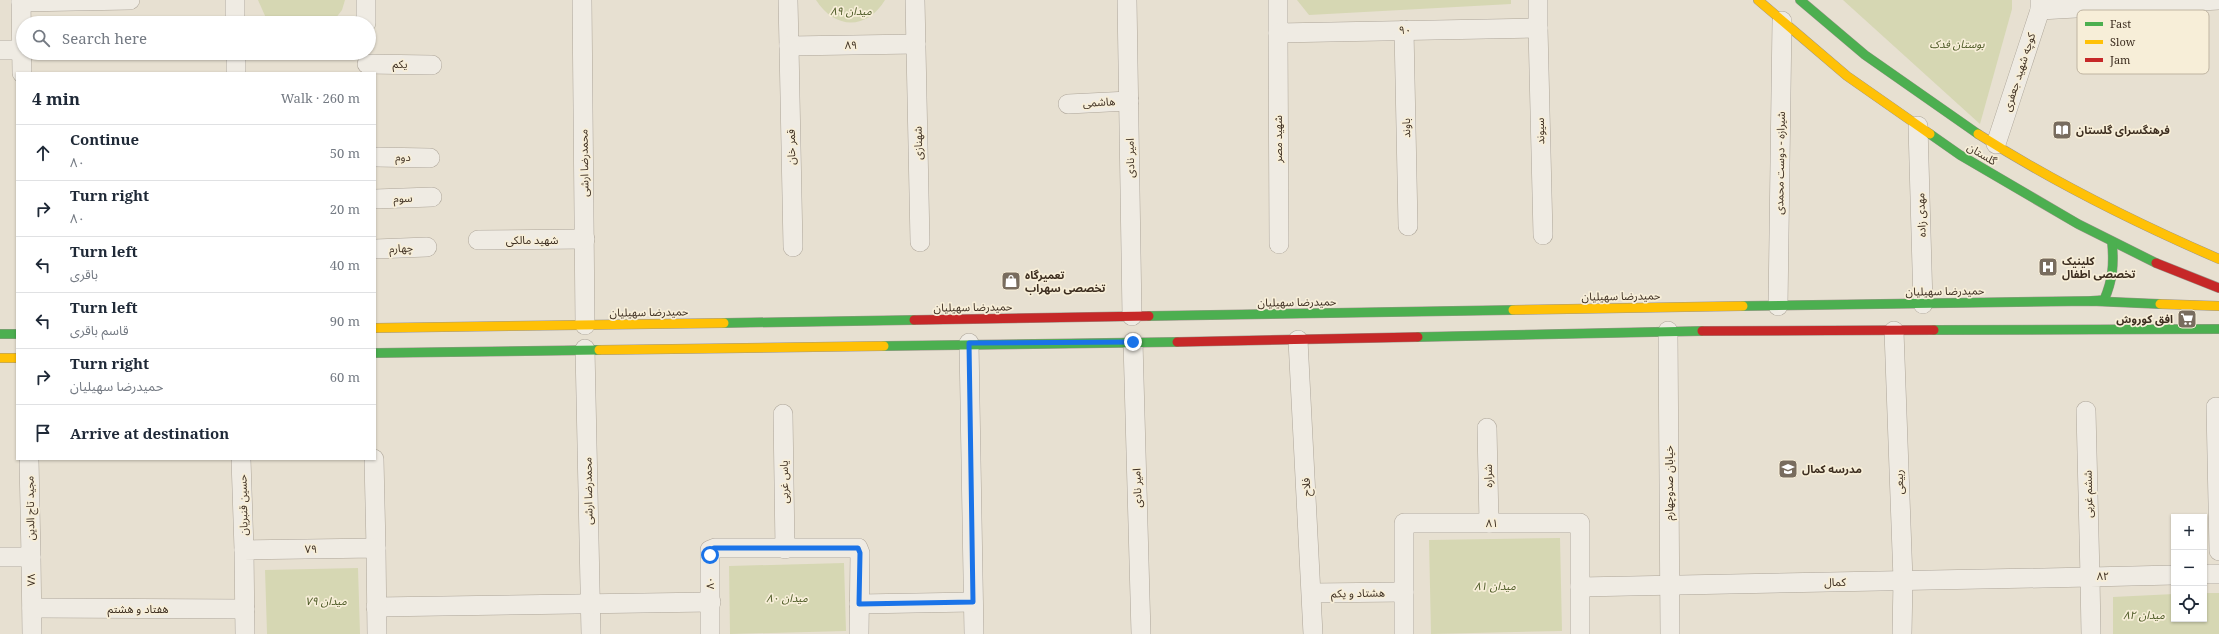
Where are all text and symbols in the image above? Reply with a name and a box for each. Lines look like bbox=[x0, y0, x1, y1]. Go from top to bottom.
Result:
park label: میدان ۸۹ bbox=[830, 3, 872, 18]
legend bbox=[2077, 10, 2209, 74]
search box bbox=[16, 16, 376, 60]
text: Fast bbox=[2110, 16, 2131, 31]
street label: ۹۰ bbox=[1399, 22, 1411, 37]
icon: search bbox=[30, 27, 52, 49]
text: Search here bbox=[62, 28, 147, 48]
street label: کوچه شهید جعفری bbox=[1999, 30, 2039, 113]
text: Slow bbox=[2110, 34, 2136, 49]
park label: بوستان فدک bbox=[1930, 36, 1985, 51]
street label: ۸۹ bbox=[845, 37, 857, 52]
text: Jam bbox=[2109, 52, 2131, 67]
street label: یکم bbox=[392, 56, 408, 73]
text: 4 min bbox=[32, 87, 80, 110]
text: Walk · 260 m bbox=[281, 89, 360, 107]
street label: هاشمی bbox=[1082, 93, 1116, 110]
street label: شیرازه - دوست محمدی bbox=[1771, 111, 1788, 215]
street label: شهید مصر bbox=[1270, 115, 1285, 164]
street label: سیوند bbox=[1532, 117, 1547, 145]
street label: باوند bbox=[1398, 118, 1413, 138]
library icon: فرهنگسرای گلستان bbox=[2051, 119, 2073, 141]
place label: فرهنگسرای گلستان bbox=[2076, 122, 2170, 137]
street label: شهنازی bbox=[910, 126, 925, 160]
text: Continue bbox=[70, 129, 139, 149]
street label: محمدرضا ارشی bbox=[575, 129, 592, 197]
street label: قمر خان bbox=[783, 129, 798, 165]
street label: امیر نادی bbox=[1122, 138, 1137, 178]
street label: گلستان bbox=[1965, 139, 2000, 168]
icon: ahead bbox=[32, 142, 54, 164]
text: 50 m bbox=[330, 144, 360, 162]
street label: دوم bbox=[395, 149, 411, 165]
text: ۸۰ bbox=[70, 153, 85, 171]
text: Turn right bbox=[70, 185, 149, 205]
street label: سوم bbox=[393, 190, 413, 206]
street label: مهدی زاده bbox=[1912, 192, 1929, 238]
icon: right bbox=[32, 198, 54, 220]
text: 20 m bbox=[330, 200, 360, 218]
text: ۸۰ bbox=[70, 209, 85, 227]
street label: شهید مالکی bbox=[506, 232, 559, 247]
street label: چهارم bbox=[389, 239, 414, 257]
text: Turn left bbox=[70, 241, 138, 261]
place label: کلینیک تخصصی اطفال bbox=[2062, 253, 2136, 281]
icon: left bbox=[32, 254, 54, 276]
text: 40 m bbox=[330, 256, 360, 274]
hospital icon: کلینیک تخصصی اطفال bbox=[2037, 256, 2059, 278]
text: باقری bbox=[70, 265, 98, 283]
place label: تعمیرگاه تخصصی سهراب bbox=[1025, 267, 1106, 295]
shop icon: تعمیرگاه تخصصی سهراب bbox=[1000, 270, 1022, 292]
street label: حمیدرضا سهیلیان bbox=[1905, 282, 1985, 299]
street label: حمیدرضا سهیلیان bbox=[1581, 287, 1661, 304]
street label: حمیدرضا سهیلیان bbox=[1257, 293, 1337, 310]
text: Turn left bbox=[70, 297, 138, 317]
street label: حمیدرضا سهیلیان bbox=[933, 298, 1013, 315]
street label: حمیدرضا سهیلیان bbox=[609, 303, 689, 320]
supermarket icon: افق کوروش bbox=[2176, 308, 2198, 330]
icon: left bbox=[32, 310, 54, 332]
place label: افق کوروش bbox=[2116, 311, 2173, 326]
text: 90 m bbox=[330, 312, 360, 330]
text: قاسم باقری bbox=[70, 321, 129, 339]
route end bbox=[1124, 333, 1142, 351]
text: Turn right bbox=[70, 353, 149, 373]
icon: right bbox=[32, 366, 54, 388]
text: 60 m bbox=[330, 368, 360, 386]
text: حمیدرضا سهیلیان bbox=[70, 377, 163, 395]
icon: arrive bbox=[32, 422, 54, 444]
text: Arrive at destination bbox=[70, 423, 229, 443]
street label: خیابان صدوچهارم bbox=[1661, 445, 1677, 521]
street label: محمدرضا ارشی bbox=[579, 457, 596, 525]
school or university icon: مدرسه کمال bbox=[1777, 458, 1799, 480]
street label: یاس غربی bbox=[776, 460, 791, 504]
place label: مدرسه کمال bbox=[1802, 461, 1862, 476]
street label: شراره bbox=[1480, 464, 1495, 488]
street label: امیر نادی bbox=[1128, 468, 1145, 508]
street label: ربیعی bbox=[1891, 469, 1906, 495]
street label: ششم غربی bbox=[2080, 470, 2097, 518]
street label: حسین قنبریان bbox=[234, 474, 251, 536]
street label: مجید تاج الدین bbox=[21, 475, 39, 540]
street label: فلاح bbox=[1298, 477, 1314, 497]
map controls bbox=[2171, 514, 2207, 622]
button: + bbox=[2171, 514, 2207, 550]
street label: ۸۱ bbox=[1486, 515, 1498, 530]
street label: ۷۹ bbox=[305, 541, 317, 556]
route start bbox=[701, 546, 719, 564]
button: − bbox=[2171, 550, 2207, 586]
street label: ۸۲ bbox=[2097, 568, 2109, 583]
street label: ۷۸ bbox=[23, 573, 38, 586]
street label: کمال bbox=[1824, 574, 1846, 589]
street label: ۸۰ bbox=[702, 577, 717, 589]
park label: میدان ۸۱ bbox=[1474, 578, 1516, 593]
street label: هشتاد و یکم bbox=[1331, 585, 1385, 602]
button: locate bbox=[2171, 586, 2207, 622]
park label: میدان ۸۰ bbox=[766, 590, 808, 605]
park label: میدان ۷۹ bbox=[305, 593, 347, 608]
street label: هفتاد و هشتم bbox=[108, 601, 168, 618]
park label: میدان ۸۲ bbox=[2123, 607, 2165, 622]

